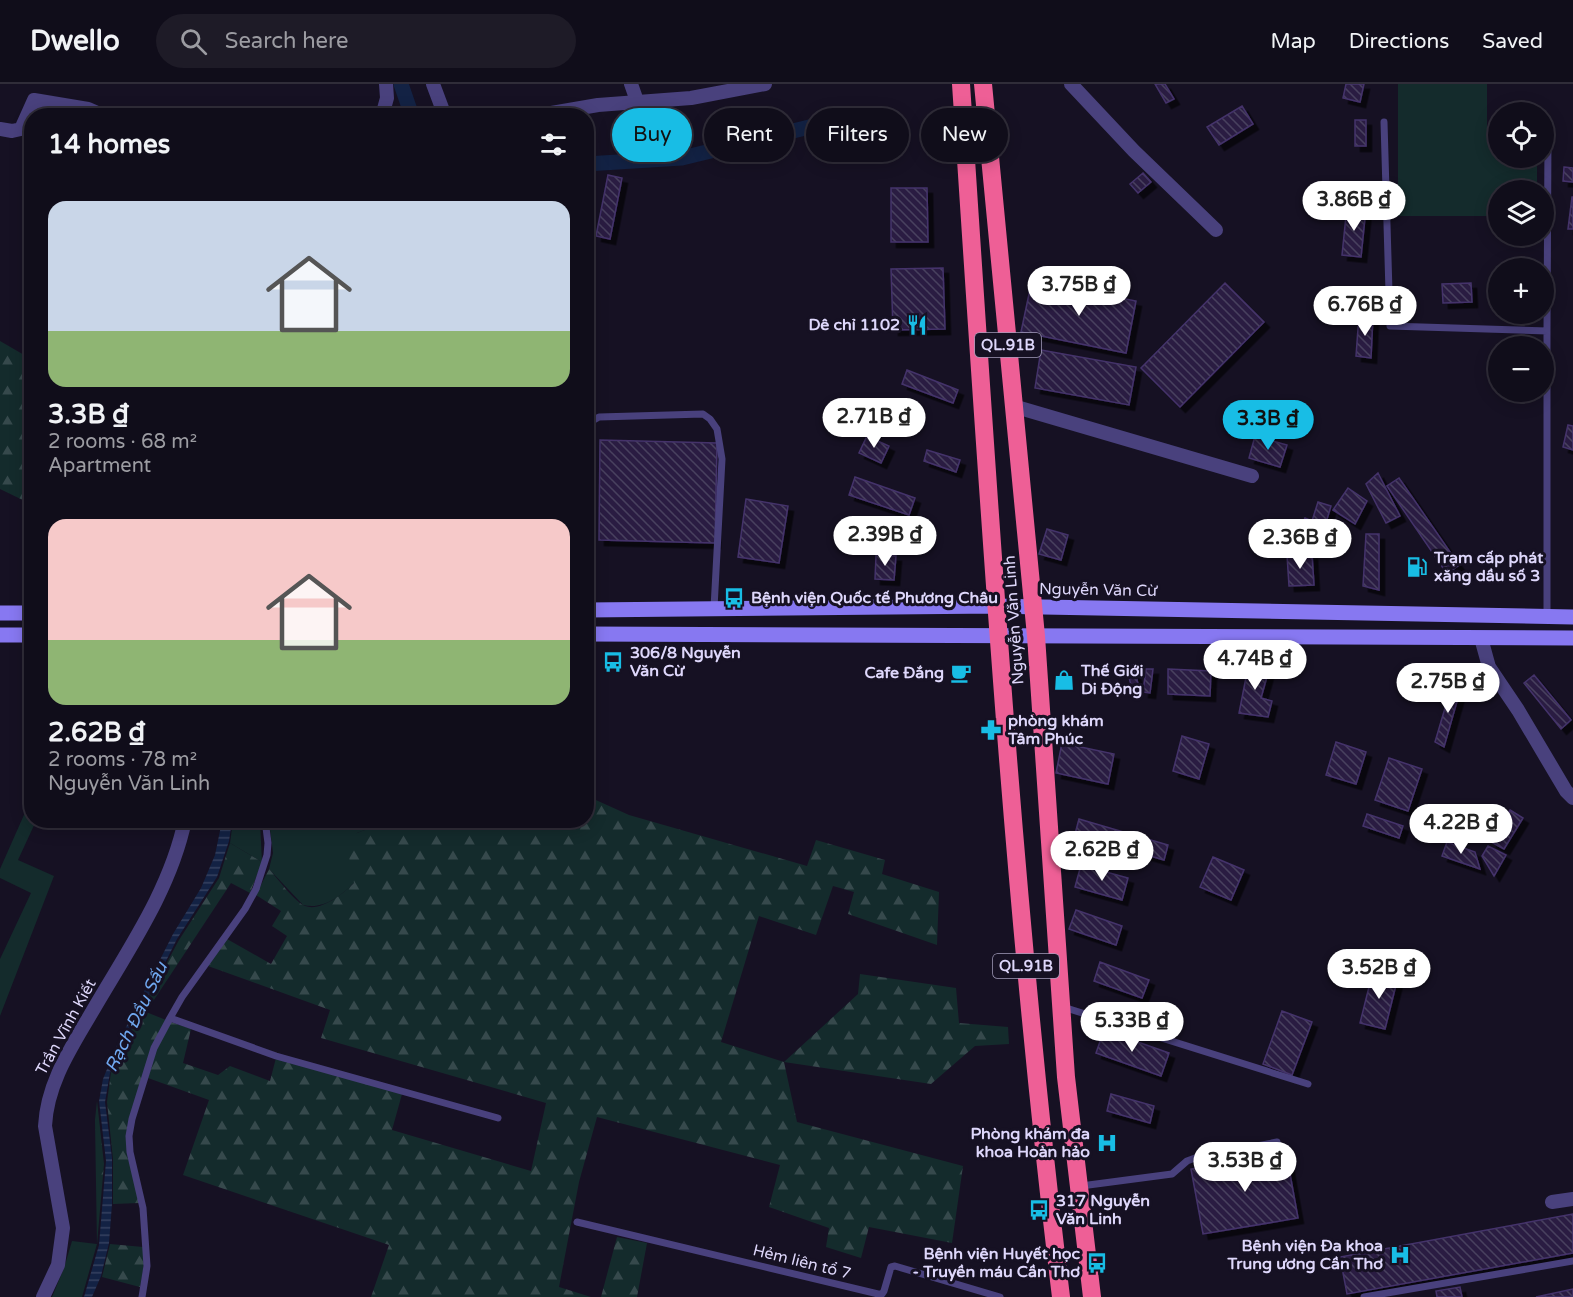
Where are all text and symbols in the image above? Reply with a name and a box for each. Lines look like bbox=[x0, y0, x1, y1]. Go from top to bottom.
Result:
search box bbox=[156, 14, 576, 68]
text: Dwello bbox=[30, 24, 120, 58]
icon: search bbox=[177, 25, 210, 58]
text: Search here bbox=[225, 28, 349, 54]
text: Map bbox=[1270, 29, 1316, 54]
text: Directions bbox=[1349, 29, 1449, 54]
text: Saved bbox=[1482, 29, 1543, 54]
map controls bbox=[1488, 102, 1554, 402]
button: locate bbox=[1488, 102, 1554, 168]
chip: Buy bbox=[612, 108, 692, 162]
chip: Rent bbox=[704, 108, 794, 162]
chip: Filters bbox=[806, 108, 909, 162]
chip: New bbox=[921, 108, 1008, 162]
icon: filters bbox=[537, 128, 570, 161]
text: 14 homes bbox=[48, 129, 170, 160]
button: layers bbox=[1488, 180, 1554, 246]
pin: 3.86B ₫ bbox=[1299, 181, 1409, 232]
text: 3.86B ₫ bbox=[1317, 188, 1391, 212]
icon: home bbox=[255, 240, 363, 348]
button: + bbox=[1488, 258, 1554, 324]
pin: 3.75B ₫ bbox=[1024, 266, 1134, 317]
text: 3.75B ₫ bbox=[1042, 273, 1116, 297]
pin: 6.76B ₫ bbox=[1310, 286, 1420, 337]
text: 6.76B ₫ bbox=[1328, 293, 1402, 317]
restaurant icon: Dê chỉ 1102 bbox=[905, 313, 929, 337]
place label: Dê chỉ 1102 bbox=[808, 315, 900, 335]
road number: QL.91B bbox=[975, 333, 1041, 357]
button: − bbox=[1488, 336, 1554, 402]
pin: 2.71B ₫ bbox=[819, 398, 929, 449]
text: 3.3B ₫ bbox=[48, 399, 129, 430]
pin: 3.3B ₫ bbox=[1219, 400, 1317, 451]
text: 2.71B ₫ bbox=[837, 405, 911, 429]
text: 3.3B ₫ bbox=[1237, 407, 1299, 431]
text: 2 rooms · 68 m² bbox=[48, 430, 197, 454]
text: Apartment bbox=[48, 454, 151, 478]
pin: 2.39B ₫ bbox=[830, 516, 940, 567]
pin: 2.36B ₫ bbox=[1245, 519, 1355, 570]
text: 2.39B ₫ bbox=[847, 523, 923, 547]
text: 2.36B ₫ bbox=[1262, 526, 1338, 550]
place label: Trạm cấp phát xăng dầu số 3 bbox=[1433, 548, 1544, 586]
street label: Nguyễn Văn Linh bbox=[999, 555, 1029, 685]
fuel station icon: Trạm cấp phát xăng dầu số 3 bbox=[1405, 555, 1429, 579]
icon: home bbox=[255, 558, 363, 666]
street label: Nguyễn Văn Cừ bbox=[1039, 579, 1158, 601]
bus stop icon: Bệnh viện Quốc tế Phương Châu bbox=[722, 586, 746, 610]
place label: Bệnh viện Quốc tế Phương Châu bbox=[751, 588, 998, 608]
pin: 4.74B ₫ bbox=[1200, 640, 1310, 691]
place label: 306/8 Nguyễn Văn Cừ bbox=[630, 643, 741, 681]
text: 4.74B ₫ bbox=[1218, 647, 1292, 671]
bus stop icon: 306/8 Nguyễn Văn Cừ bbox=[601, 650, 625, 674]
cafe icon: Cafe Đắng bbox=[949, 661, 973, 685]
place label: Thế Giới Di Động bbox=[1080, 661, 1143, 699]
place label: Cafe Đắng bbox=[864, 663, 944, 683]
pin: 2.75B ₫ bbox=[1393, 663, 1503, 714]
shop icon: Thế Giới Di Động bbox=[1052, 668, 1076, 692]
text: 2.75B ₫ bbox=[1411, 670, 1485, 694]
place label: phòng khám Tâm Phúc bbox=[1007, 711, 1104, 749]
text: 2.62B ₫ bbox=[48, 717, 146, 748]
pharmacy icon: phòng khám Tâm Phúc bbox=[979, 718, 1003, 742]
text: 2 rooms · 78 m² bbox=[48, 748, 197, 772]
text: Nguyễn Văn Linh bbox=[48, 772, 210, 796]
pin: 4.22B ₫ bbox=[1406, 804, 1516, 855]
text: 4.22B ₫ bbox=[1423, 811, 1499, 835]
pin: 2.62B ₫ bbox=[1047, 831, 1157, 882]
text: 2.62B ₫ bbox=[1064, 838, 1140, 862]
pin: 3.52B ₫ bbox=[1324, 949, 1434, 1000]
road number: QL.91B bbox=[993, 954, 1059, 978]
text: 3.52B ₫ bbox=[1341, 956, 1417, 980]
water label: Rạch Đầu Sấu bbox=[100, 958, 173, 1075]
street label: Trần Vĩnh Kiết bbox=[31, 975, 101, 1079]
pin: 5.33B ₫ bbox=[1077, 1002, 1187, 1053]
text: 5.33B ₫ bbox=[1095, 1009, 1169, 1033]
place label: Phòng khám đa khoa Hoàn hảo bbox=[970, 1124, 1090, 1162]
hospital icon: Phòng khám đa khoa Hoàn hảo bbox=[1095, 1131, 1119, 1155]
pin: 3.53B ₫ bbox=[1190, 1142, 1300, 1193]
text: 3.53B ₫ bbox=[1207, 1149, 1283, 1173]
place label: 317 Nguyễn Văn Linh bbox=[1056, 1191, 1150, 1229]
bus stop icon: 317 Nguyễn Văn Linh bbox=[1027, 1198, 1051, 1222]
place label: Bệnh viện Đa khoa Trung ương Cần Thơ bbox=[1227, 1236, 1383, 1274]
street label: Hẻm liên tổ 7 bbox=[751, 1240, 853, 1284]
hospital icon: Bệnh viện Đa khoa Trung ương Cần Thơ bbox=[1388, 1243, 1412, 1267]
place label: Bệnh viện Huyết học - Truyền máu Cần Thơ bbox=[913, 1244, 1080, 1282]
bus stop icon: Bệnh viện Huyết học - Truyền máu Cần Thơ bbox=[1085, 1251, 1109, 1275]

